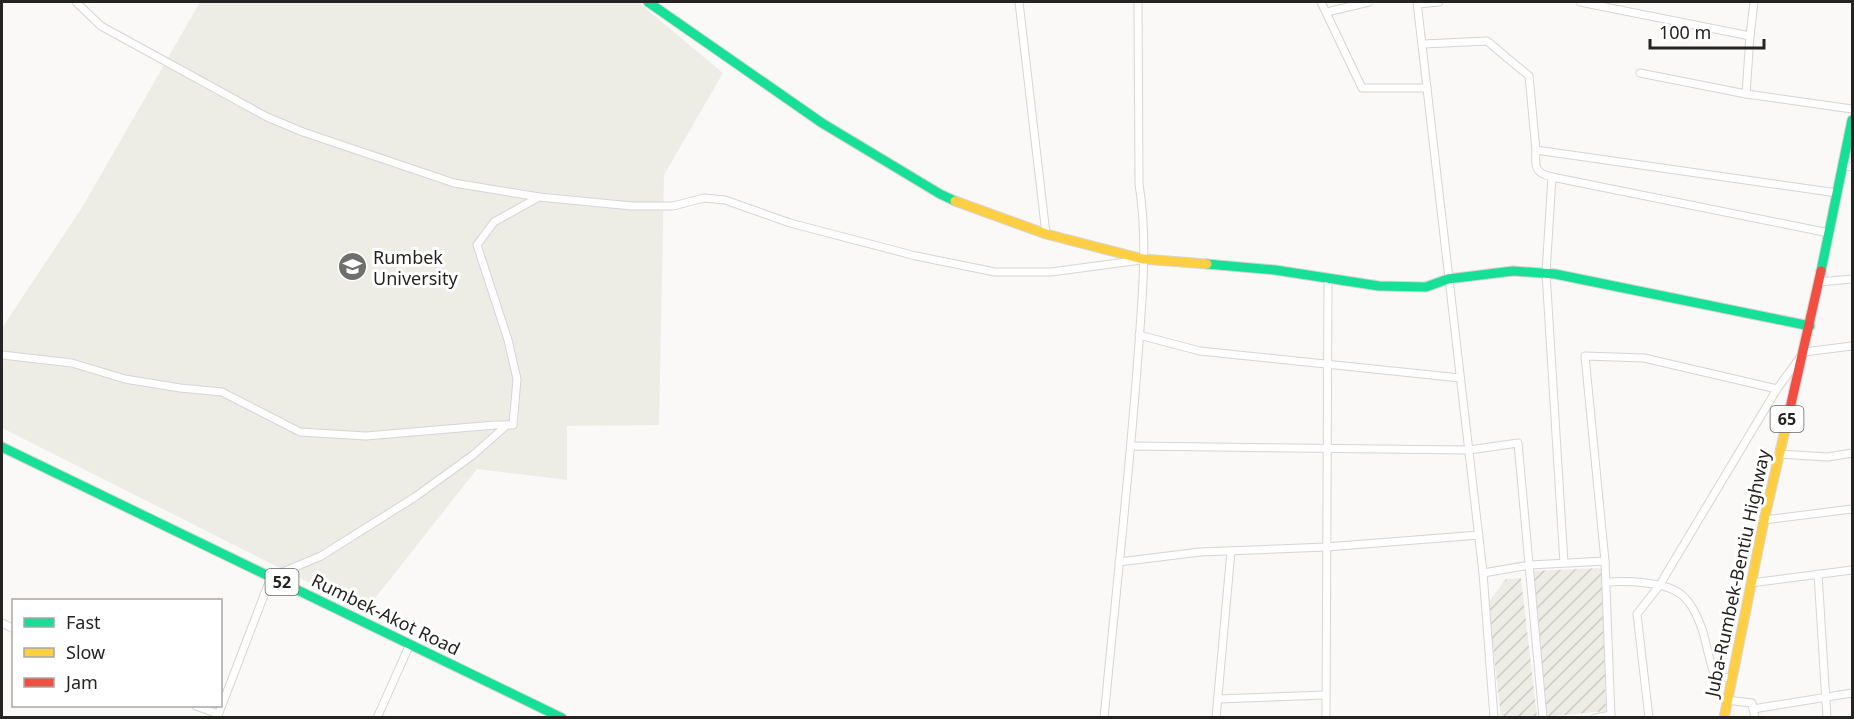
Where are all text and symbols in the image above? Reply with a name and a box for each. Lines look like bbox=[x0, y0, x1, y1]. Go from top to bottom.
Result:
scale bar bbox=[1650, 12, 1764, 50]
text: 100 m bbox=[1659, 20, 1711, 44]
place label: Rumbek University bbox=[373, 245, 458, 290]
school or university icon: Rumbek University bbox=[336, 251, 368, 283]
road number: 65 bbox=[1770, 406, 1804, 432]
street label: Juba-Rumbek-Bentiu Highway bbox=[1699, 446, 1775, 701]
street label: Rumbek-Akot Road bbox=[308, 568, 464, 660]
road number: 52 bbox=[266, 569, 298, 595]
legend bbox=[12, 599, 222, 707]
text: Fast bbox=[66, 610, 101, 634]
text: Slow bbox=[66, 640, 105, 664]
text: Jam bbox=[64, 670, 98, 694]

